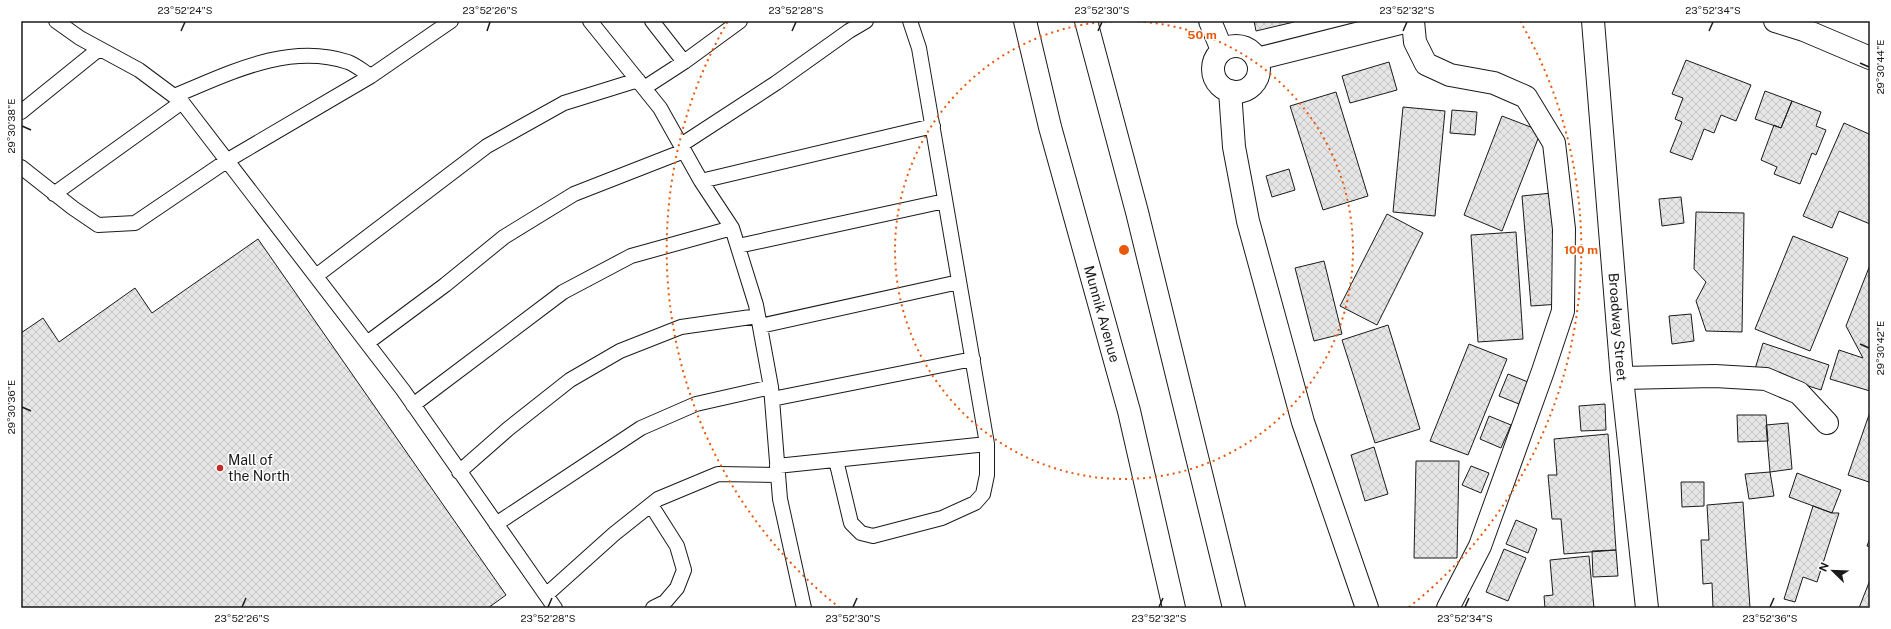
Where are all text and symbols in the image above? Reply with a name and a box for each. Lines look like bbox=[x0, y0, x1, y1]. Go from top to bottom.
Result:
text: 23°52'24"S bbox=[158, 4, 213, 16]
text: 23°52'26"S bbox=[463, 4, 518, 16]
text: 23°52'28"S bbox=[768, 4, 824, 16]
text: 23°52'30"S bbox=[1074, 4, 1130, 16]
text: 23°52'32"S bbox=[1380, 4, 1435, 16]
text: 23°52'34"S bbox=[1685, 4, 1741, 16]
text: 50 m bbox=[1187, 28, 1217, 42]
text: 29°30'44"E bbox=[1874, 40, 1886, 94]
text: 29°30'38"E bbox=[5, 99, 17, 153]
centre of rings bbox=[1117, 243, 1131, 257]
text: 100 m bbox=[1564, 243, 1598, 257]
street label: Munnik Avenue bbox=[1081, 264, 1123, 364]
street label: Broadway Street bbox=[1605, 272, 1630, 382]
text: 29°30'42"E bbox=[1874, 321, 1886, 375]
text: 29°30'36"E bbox=[5, 380, 17, 434]
place label: Mall of the North bbox=[228, 452, 290, 484]
marker: Mall of the North bbox=[215, 463, 225, 473]
north arrow bbox=[1813, 551, 1853, 591]
text: N bbox=[1817, 561, 1831, 573]
text: 23°52'26"S bbox=[215, 612, 270, 624]
text: 23°52'28"S bbox=[520, 612, 576, 624]
text: 23°52'30"S bbox=[825, 612, 881, 624]
text: 23°52'32"S bbox=[1132, 612, 1187, 624]
text: 23°52'34"S bbox=[1437, 612, 1493, 624]
text: 23°52'36"S bbox=[1742, 612, 1798, 624]

